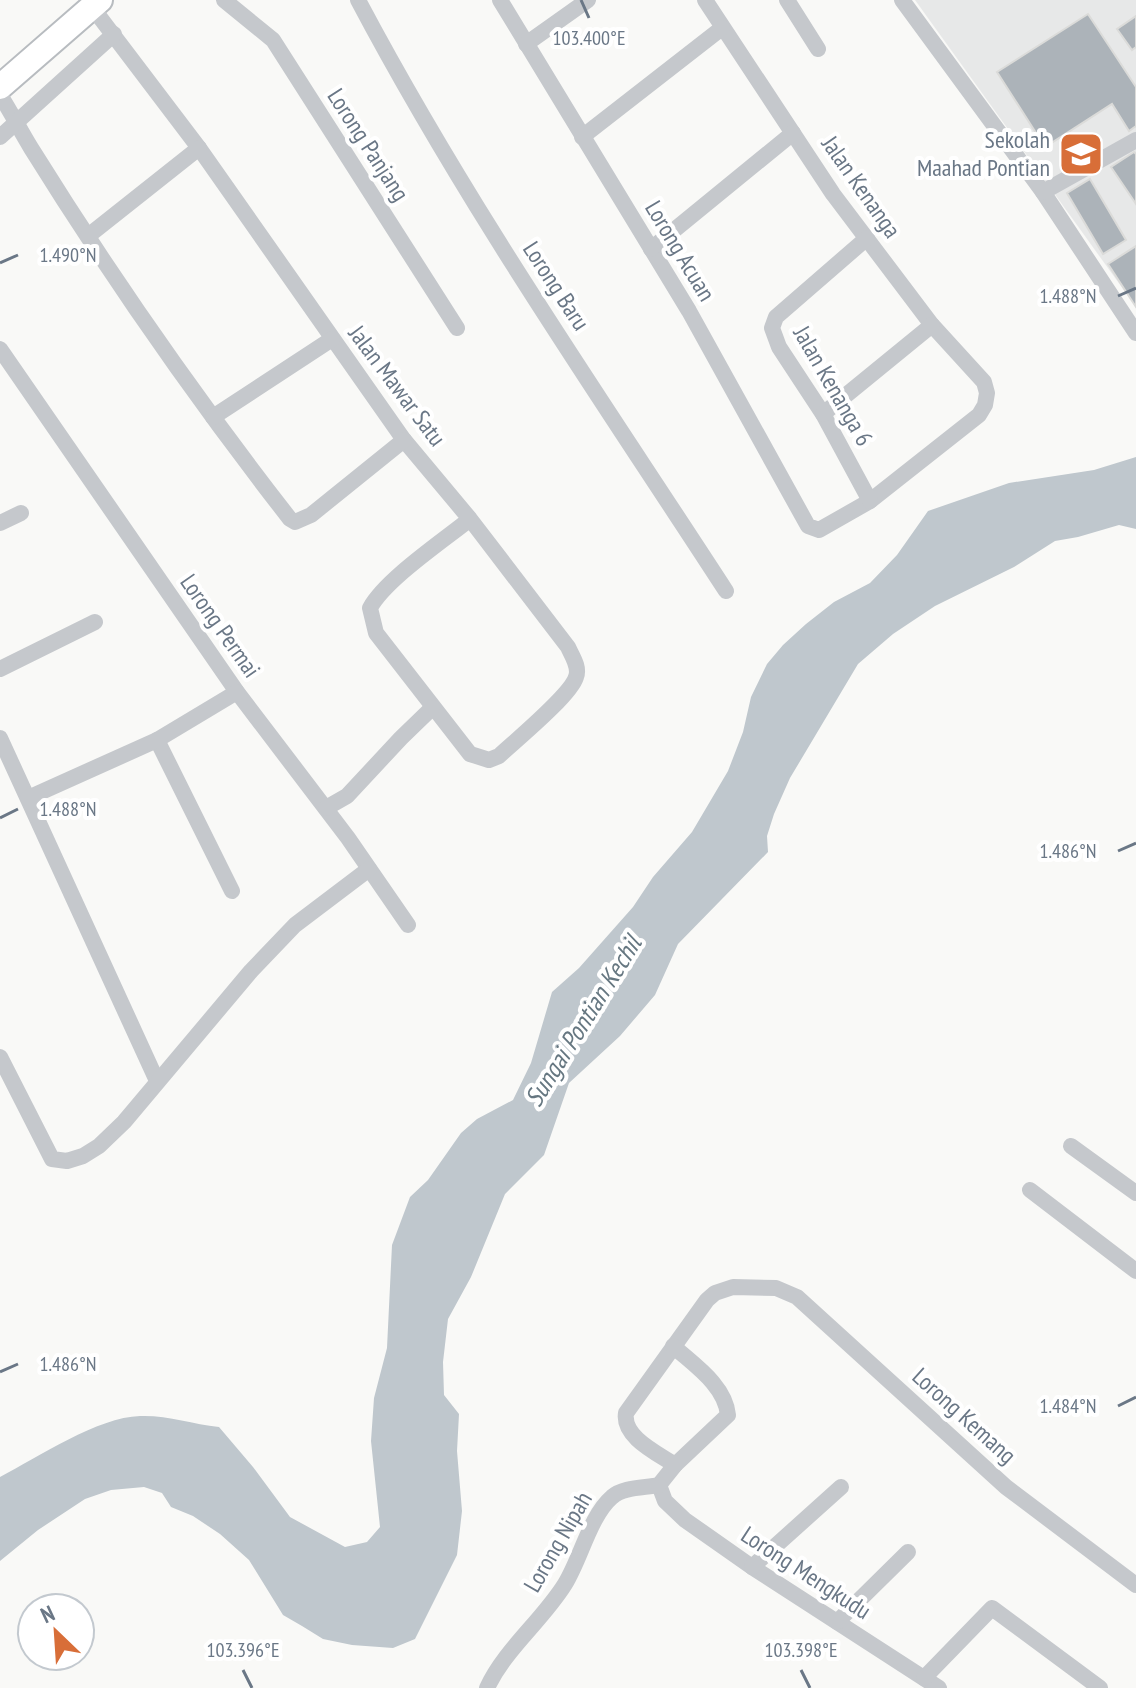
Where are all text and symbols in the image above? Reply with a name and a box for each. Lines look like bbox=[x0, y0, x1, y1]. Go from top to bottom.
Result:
text: 103.400°E bbox=[553, 25, 625, 51]
street label: Lorong Panjang bbox=[321, 83, 416, 207]
place label: Sekolah Maahad Pontian bbox=[917, 124, 1050, 183]
street label: Jalan Kenanga bbox=[814, 129, 908, 244]
school or university icon: Sekolah Maahad Pontian bbox=[1057, 130, 1105, 178]
street label: Lorong Acuan bbox=[638, 195, 722, 307]
street label: Lorong Baru bbox=[516, 235, 597, 336]
text: 1.490°N bbox=[39, 242, 97, 268]
text: 1.488°N bbox=[1039, 283, 1097, 309]
street label: Jalan Mawar Satu bbox=[341, 318, 453, 452]
street label: Jalan Kenanga 6 bbox=[786, 319, 880, 451]
street label: Lorong Permai bbox=[174, 568, 267, 683]
text: 1.488°N bbox=[39, 796, 97, 822]
text: 1.486°N bbox=[1039, 838, 1097, 864]
water label: Sungai Pontian Kechil bbox=[517, 927, 650, 1112]
text: 1.486°N bbox=[39, 1351, 97, 1377]
street label: Lorong Kemang bbox=[906, 1361, 1023, 1470]
text: 1.484°N bbox=[1039, 1393, 1097, 1419]
street label: Lorong Nipah bbox=[516, 1486, 599, 1598]
street label: Lorong Mengkudu bbox=[735, 1519, 877, 1626]
north arrow bbox=[16, 1592, 96, 1672]
text: N bbox=[36, 1599, 59, 1629]
text: 103.396°E bbox=[207, 1637, 279, 1663]
text: 103.398°E bbox=[765, 1637, 837, 1663]

